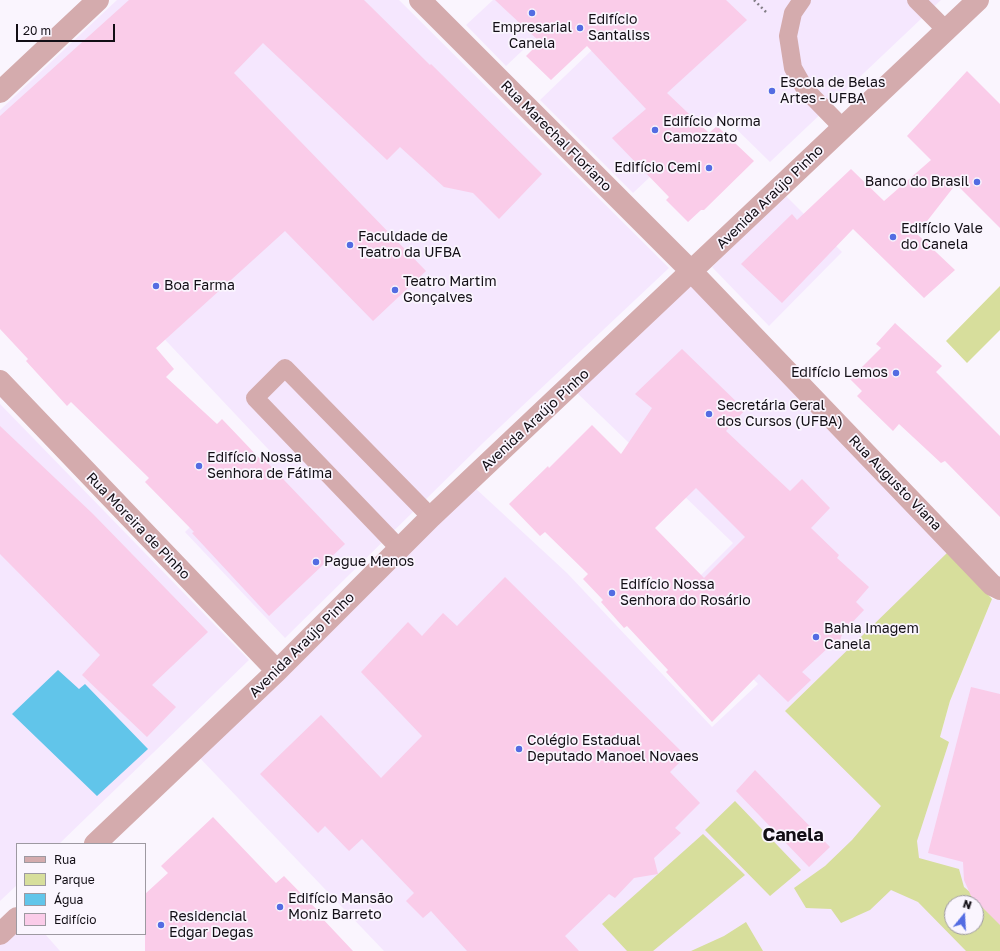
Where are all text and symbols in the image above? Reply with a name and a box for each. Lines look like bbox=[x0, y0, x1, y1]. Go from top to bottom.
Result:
marker: Empresarial Canela bbox=[527, 8, 537, 18]
place label: Edifício Santaliss bbox=[588, 12, 650, 44]
scale bar bbox=[18, 16, 117, 42]
place label: Empresarial Canela bbox=[492, 20, 572, 52]
text: 20 m bbox=[23, 23, 51, 38]
marker: Edifício Santaliss bbox=[575, 23, 585, 33]
place label: Escola de Belas Artes - UFBA bbox=[780, 75, 885, 108]
street label: Rua Marechal Floriano bbox=[497, 77, 615, 195]
marker: Escola de Belas Artes - UFBA bbox=[767, 86, 777, 96]
place label: Edifício Norma Camozzato bbox=[663, 114, 761, 146]
marker: Edifício Norma Camozzato bbox=[650, 125, 660, 135]
street label: Avenida Araújo Pinho bbox=[713, 142, 827, 252]
place label: Edifício Cemi bbox=[614, 160, 701, 176]
marker: Edifício Cemi bbox=[704, 163, 714, 173]
place label: Banco do Brasil bbox=[865, 174, 969, 190]
marker: Banco do Brasil bbox=[972, 177, 982, 187]
place label: Edifício Vale do Canela bbox=[901, 221, 983, 254]
place label: Faculdade de Teatro da UFBA bbox=[358, 229, 461, 262]
marker: Edifício Vale do Canela bbox=[888, 232, 898, 242]
marker: Faculdade de Teatro da UFBA bbox=[345, 240, 355, 250]
place label: Teatro Martim Gonçalves bbox=[403, 274, 497, 306]
place label: Boa Farma bbox=[164, 278, 235, 294]
marker: Boa Farma bbox=[151, 281, 161, 291]
marker: Teatro Martim Gonçalves bbox=[390, 285, 400, 295]
street label: Avenida Araújo Pinho bbox=[477, 365, 593, 475]
place label: Edifício Lemos bbox=[791, 365, 888, 381]
marker: Edifício Lemos bbox=[891, 368, 901, 378]
place label: Secretária Geral dos Cursos (UFBA) bbox=[717, 398, 843, 430]
marker: Secretária Geral dos Cursos (UFBA) bbox=[704, 409, 714, 419]
street label: Rua Augusto Viana bbox=[845, 432, 945, 534]
place label: Edifício Nossa Senhora de Fátima bbox=[207, 450, 332, 482]
marker: Edifício Nossa Senhora de Fátima bbox=[194, 461, 204, 471]
street label: Rua Moreira de Pinho bbox=[83, 469, 193, 583]
place label: Pague Menos bbox=[324, 554, 414, 570]
marker: Pague Menos bbox=[311, 557, 321, 567]
place label: Edifício Nossa Senhora do Rosário bbox=[620, 577, 751, 610]
marker: Edifício Nossa Senhora do Rosário bbox=[607, 588, 617, 598]
street label: Avenida Araújo Pinho bbox=[246, 589, 358, 701]
place label: Bahia Imagem Canela bbox=[824, 621, 919, 654]
marker: Bahia Imagem Canela bbox=[811, 632, 821, 642]
place label: Colégio Estadual Deputado Manoel Novaes bbox=[527, 733, 699, 766]
marker: Colégio Estadual Deputado Manoel Novaes bbox=[514, 744, 524, 754]
district label: Canela bbox=[762, 824, 824, 846]
legend bbox=[16, 843, 146, 935]
text: Rua bbox=[54, 852, 76, 867]
text: Parque bbox=[54, 872, 95, 887]
place label: Edifício Mansão Moniz Barreto bbox=[288, 891, 393, 924]
text: Água bbox=[54, 892, 83, 907]
north arrow bbox=[944, 895, 984, 935]
text: N bbox=[962, 897, 974, 912]
marker: Edifício Mansão Moniz Barreto bbox=[275, 902, 285, 912]
place label: Residencial Edgar Degas bbox=[169, 909, 253, 942]
text: Edifício bbox=[54, 912, 96, 927]
marker: Residencial Edgar Degas bbox=[156, 920, 166, 930]

